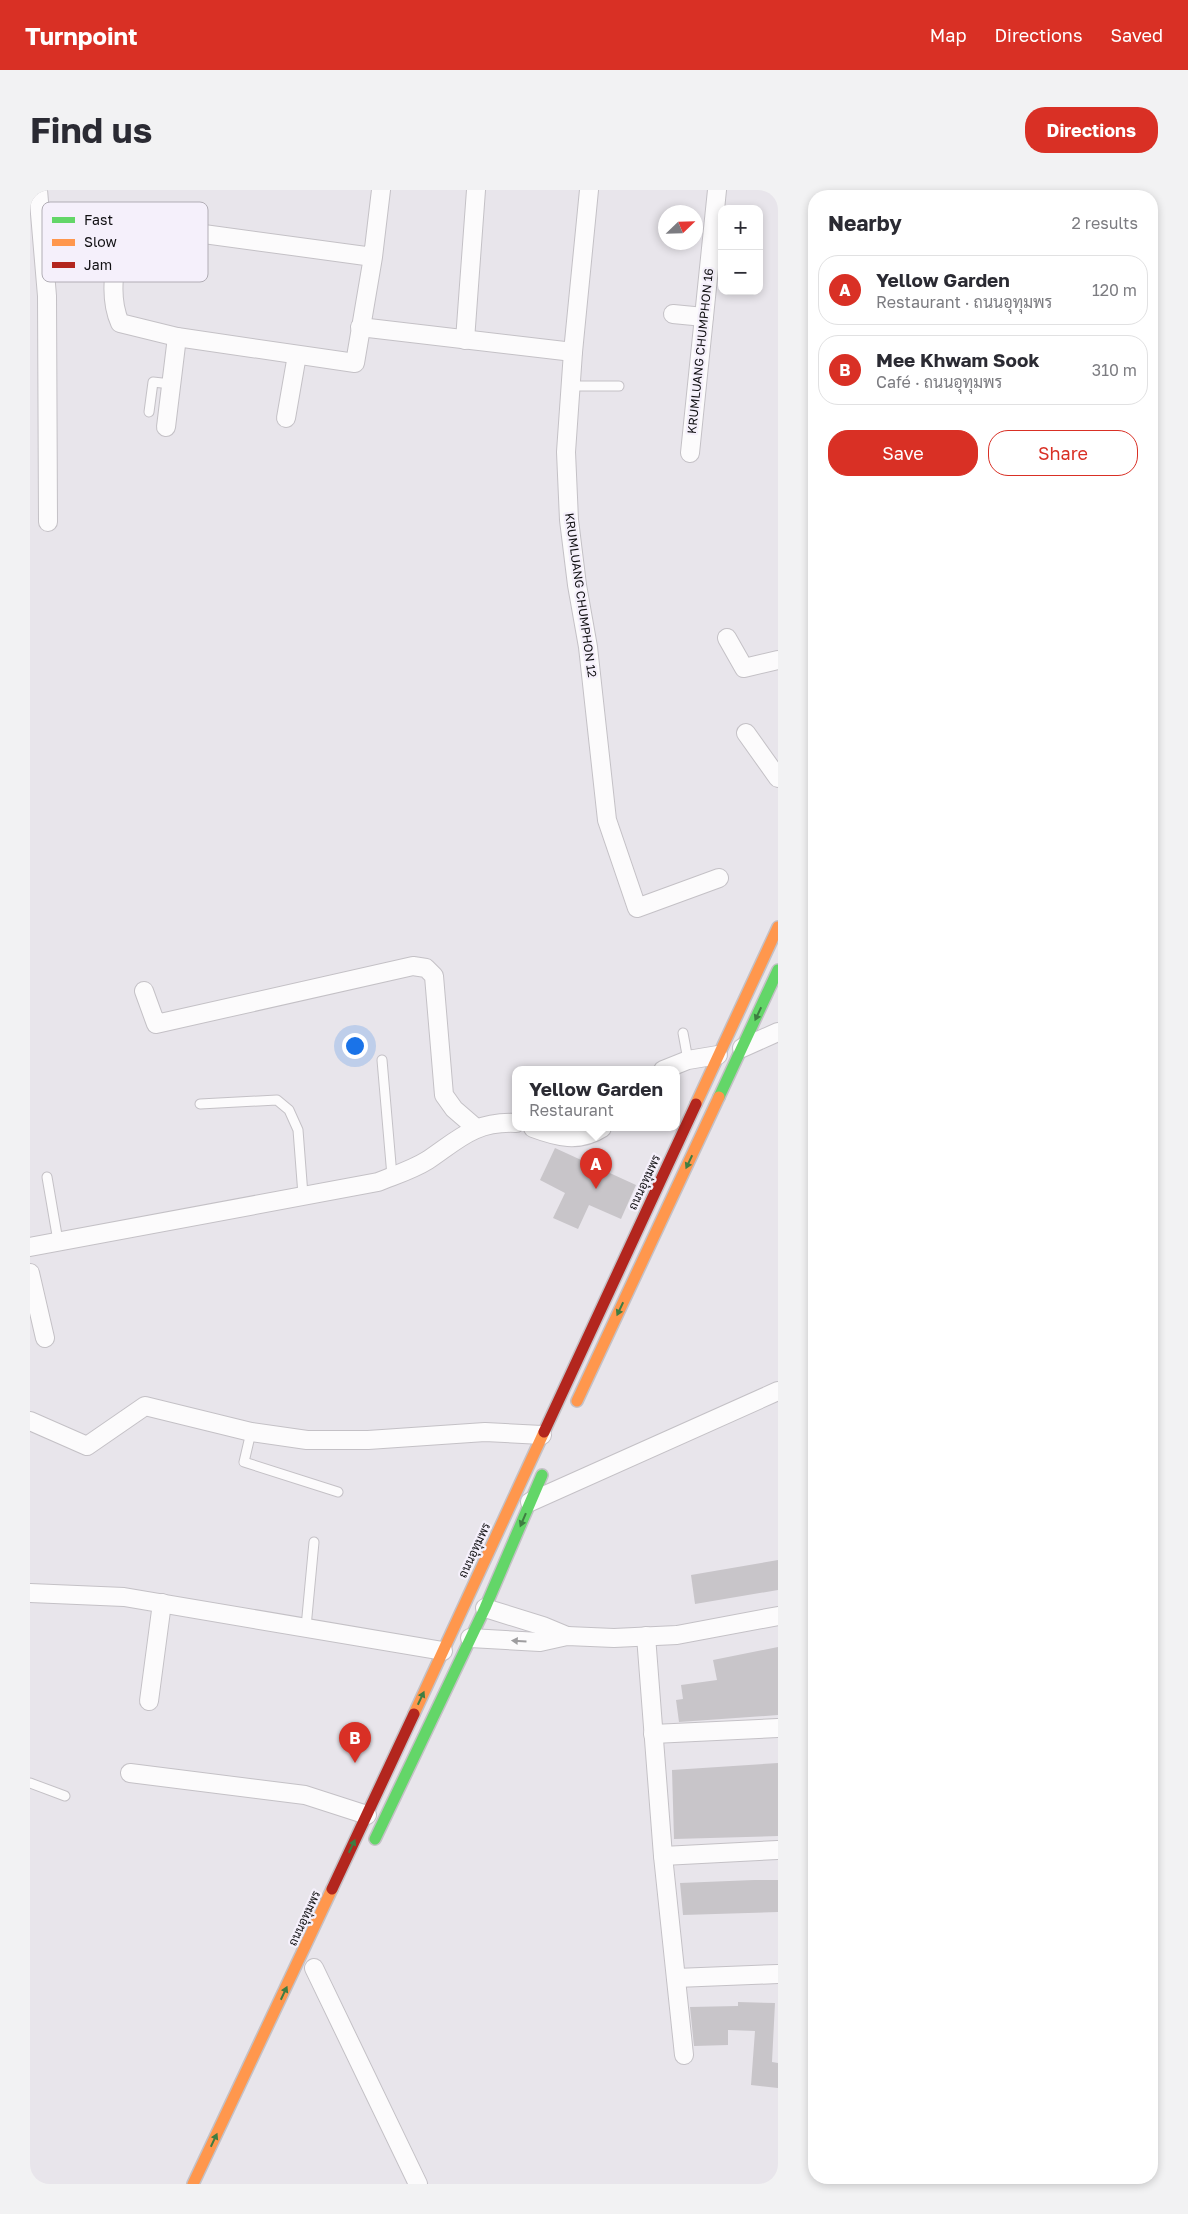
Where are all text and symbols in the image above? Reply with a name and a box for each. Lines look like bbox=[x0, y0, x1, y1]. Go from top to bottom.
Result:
text: Turnpoint bbox=[25, 21, 138, 50]
text: Map bbox=[930, 24, 966, 46]
text: Directions bbox=[994, 24, 1082, 46]
text: Saved bbox=[1110, 24, 1163, 46]
button: Directions bbox=[1025, 107, 1158, 153]
text: Find us bbox=[30, 109, 152, 151]
legend bbox=[42, 202, 208, 282]
north arrow bbox=[658, 205, 703, 250]
map controls bbox=[718, 205, 763, 295]
button: + bbox=[718, 205, 763, 250]
text: Nearby bbox=[828, 210, 902, 236]
text: Fast bbox=[84, 211, 113, 228]
text: 2 results bbox=[1072, 213, 1138, 233]
text: Slow bbox=[84, 233, 117, 250]
button: − bbox=[718, 250, 763, 295]
text: Jam bbox=[84, 256, 112, 273]
street label: KRUMLUANG CHUMPHON 16 bbox=[684, 268, 716, 434]
text: Yellow Garden bbox=[876, 268, 1010, 291]
text: A bbox=[839, 280, 851, 300]
text: 120 m bbox=[1092, 280, 1137, 300]
text: Restaurant · ถนนอุทุมพร bbox=[876, 292, 1052, 312]
text: Mee Khwam Sook bbox=[876, 348, 1039, 371]
text: B bbox=[839, 360, 851, 380]
text: 310 m bbox=[1092, 360, 1137, 380]
text: Café · ถนนอุทุมพร bbox=[876, 372, 1002, 392]
button: Save bbox=[828, 430, 978, 476]
button: Share bbox=[988, 430, 1138, 476]
street label: KRUMLUANG CHUMPHON 12 bbox=[562, 512, 600, 678]
one-way arrow bbox=[753, 1007, 762, 1022]
your location bbox=[342, 1033, 368, 1059]
popup bbox=[512, 1066, 680, 1131]
text: Yellow Garden bbox=[529, 1077, 663, 1100]
text: Restaurant bbox=[529, 1100, 614, 1120]
pin: A bbox=[580, 1148, 612, 1189]
street label: ถนนอุทุมพร bbox=[625, 1152, 665, 1213]
one-way arrow bbox=[685, 1155, 693, 1169]
one-way arrow bbox=[616, 1302, 624, 1316]
one-way arrow bbox=[518, 1513, 526, 1527]
street label: ถนนอุทุมพร bbox=[455, 1520, 495, 1581]
one-way arrow bbox=[511, 1636, 527, 1644]
one-way arrow bbox=[416, 1691, 425, 1706]
pin: B bbox=[339, 1722, 371, 1763]
one-way arrow bbox=[349, 1839, 357, 1853]
street label: ถนนอุทุมพร bbox=[285, 1888, 325, 1949]
one-way arrow bbox=[280, 1986, 288, 2000]
one-way arrow bbox=[210, 2133, 218, 2147]

